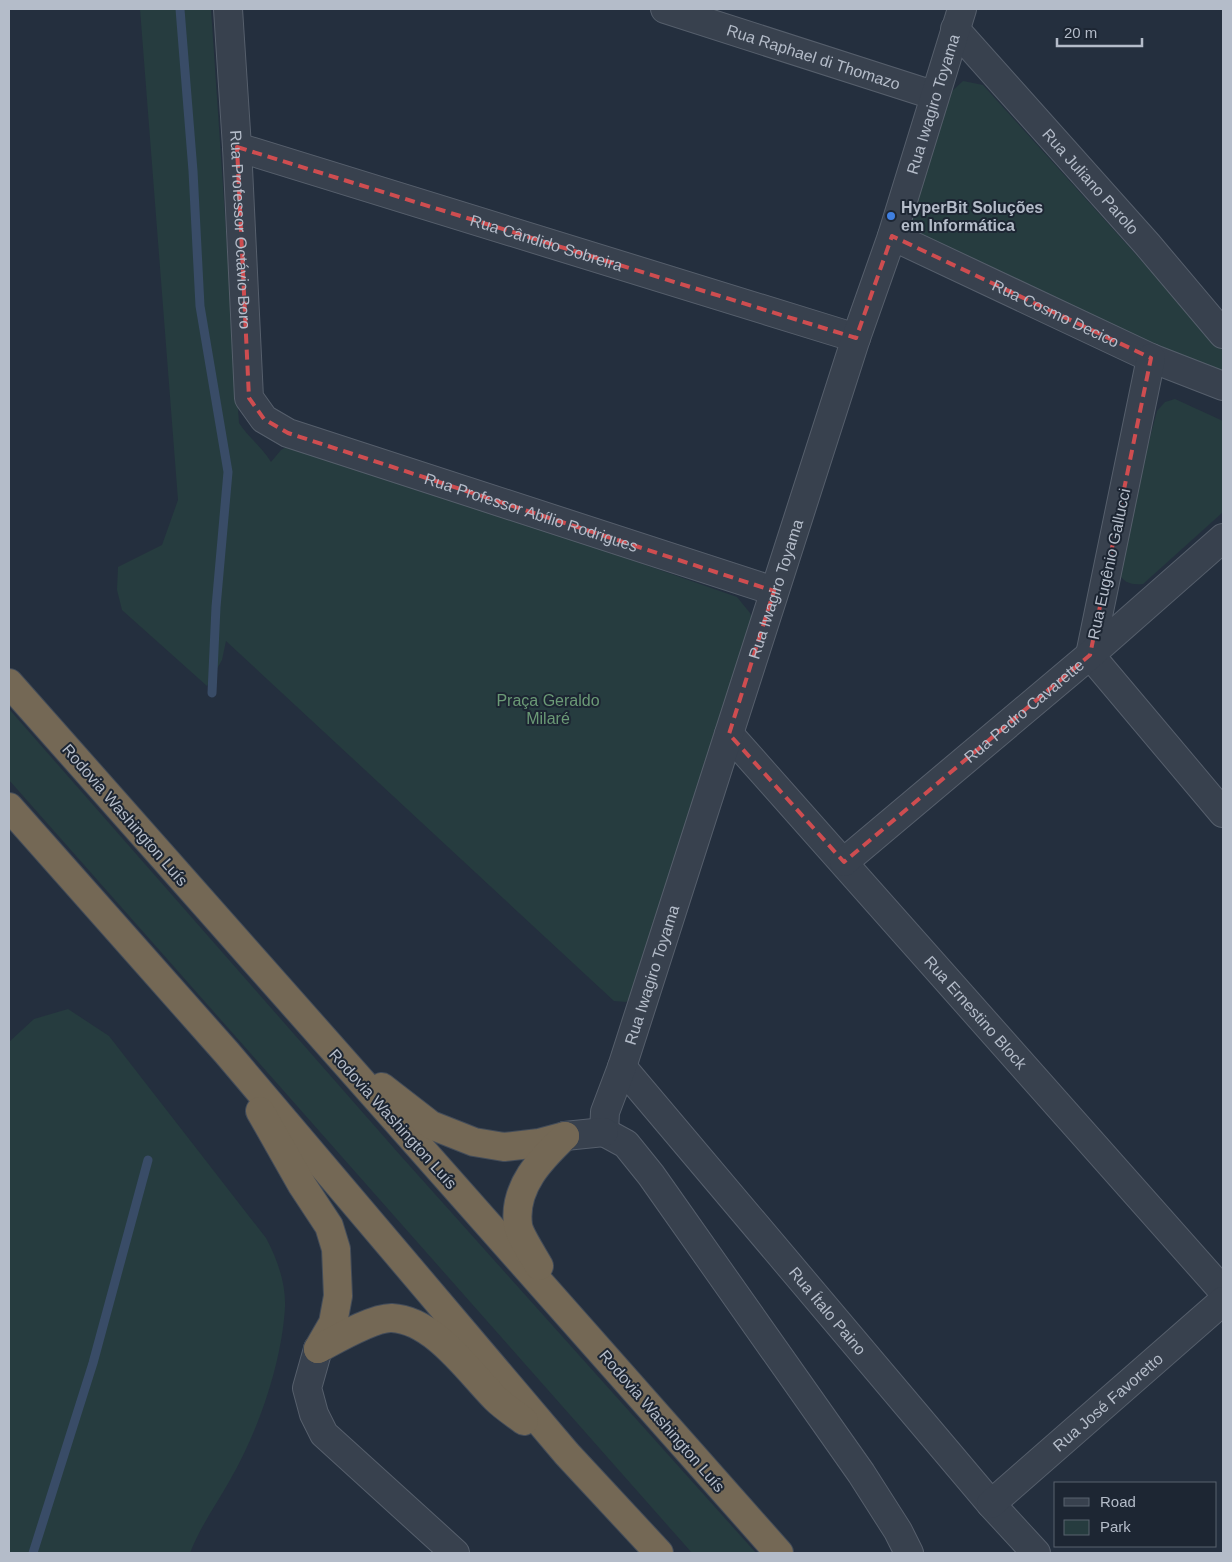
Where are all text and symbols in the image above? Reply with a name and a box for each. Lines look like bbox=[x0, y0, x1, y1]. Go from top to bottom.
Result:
scale bar bbox=[1057, 15, 1142, 47]
street label: Rua Raphael di Thomazo bbox=[725, 21, 903, 92]
text: 20 m bbox=[1064, 24, 1097, 41]
street label: Rua Iwagiro Toyama bbox=[903, 32, 962, 176]
street label: Rua Juliano Parolo bbox=[1039, 125, 1142, 237]
street label: Rua Professor Octávio Boro bbox=[227, 130, 254, 330]
place label: HyperBit Soluções em Informática bbox=[901, 199, 1043, 234]
marker: HyperBit Soluções em Informática bbox=[885, 210, 897, 222]
street label: Rua Cândido Sobreira bbox=[468, 211, 625, 274]
street label: Rua Cosmo Decico bbox=[990, 276, 1122, 350]
street label: Rua Professor Abílio Rodrigues bbox=[422, 469, 640, 555]
street label: Rua Eugênio Gallucci bbox=[1085, 487, 1133, 641]
street label: Rua Iwagiro Toyama bbox=[745, 517, 806, 661]
street label: Rua Pedro Cavarette bbox=[961, 656, 1087, 766]
park label: Praça Geraldo Milaré bbox=[496, 692, 600, 727]
street label: Rodovia Washington Luís bbox=[59, 741, 191, 889]
street label: Rua Iwagiro Toyama bbox=[621, 903, 682, 1047]
street label: Rua Ernestino Block bbox=[921, 952, 1031, 1073]
street label: Rodovia Washington Luís bbox=[326, 1046, 460, 1192]
street label: Rua Ítalo Paino bbox=[786, 1263, 870, 1358]
street label: Rodovia Washington Luís bbox=[596, 1347, 728, 1495]
street label: Rua José Favoretto bbox=[1049, 1349, 1166, 1454]
legend bbox=[1054, 1482, 1217, 1547]
text: Road bbox=[1100, 1493, 1136, 1510]
text: Park bbox=[1100, 1518, 1131, 1535]

